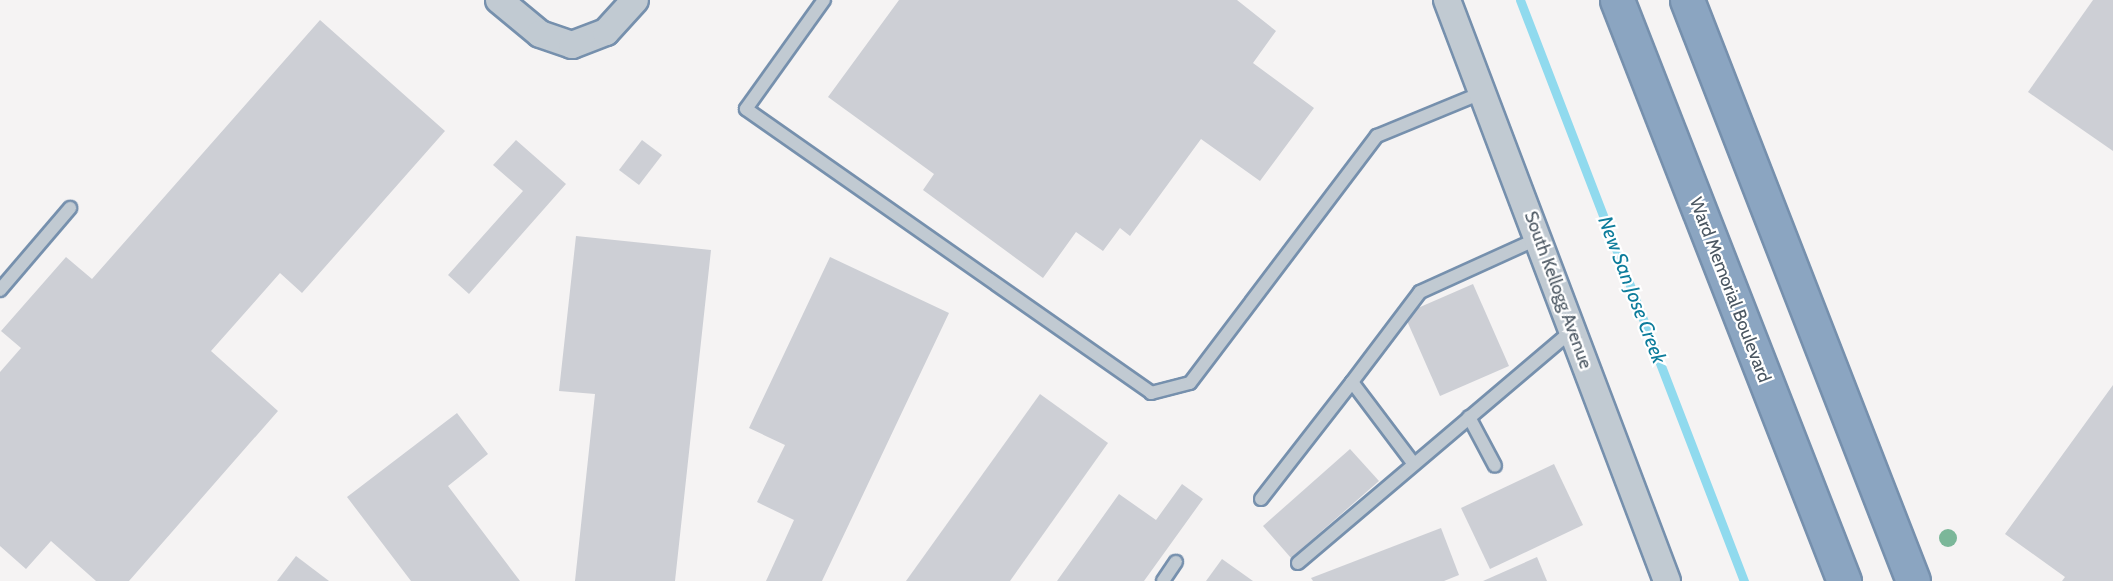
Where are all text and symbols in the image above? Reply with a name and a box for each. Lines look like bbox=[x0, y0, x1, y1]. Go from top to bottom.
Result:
street label: Ward Memorial Boulevard bbox=[1685, 194, 1775, 386]
street label: South Kellogg Avenue bbox=[1519, 208, 1597, 372]
water label: New San Jose Creek bbox=[1593, 213, 1671, 367]

